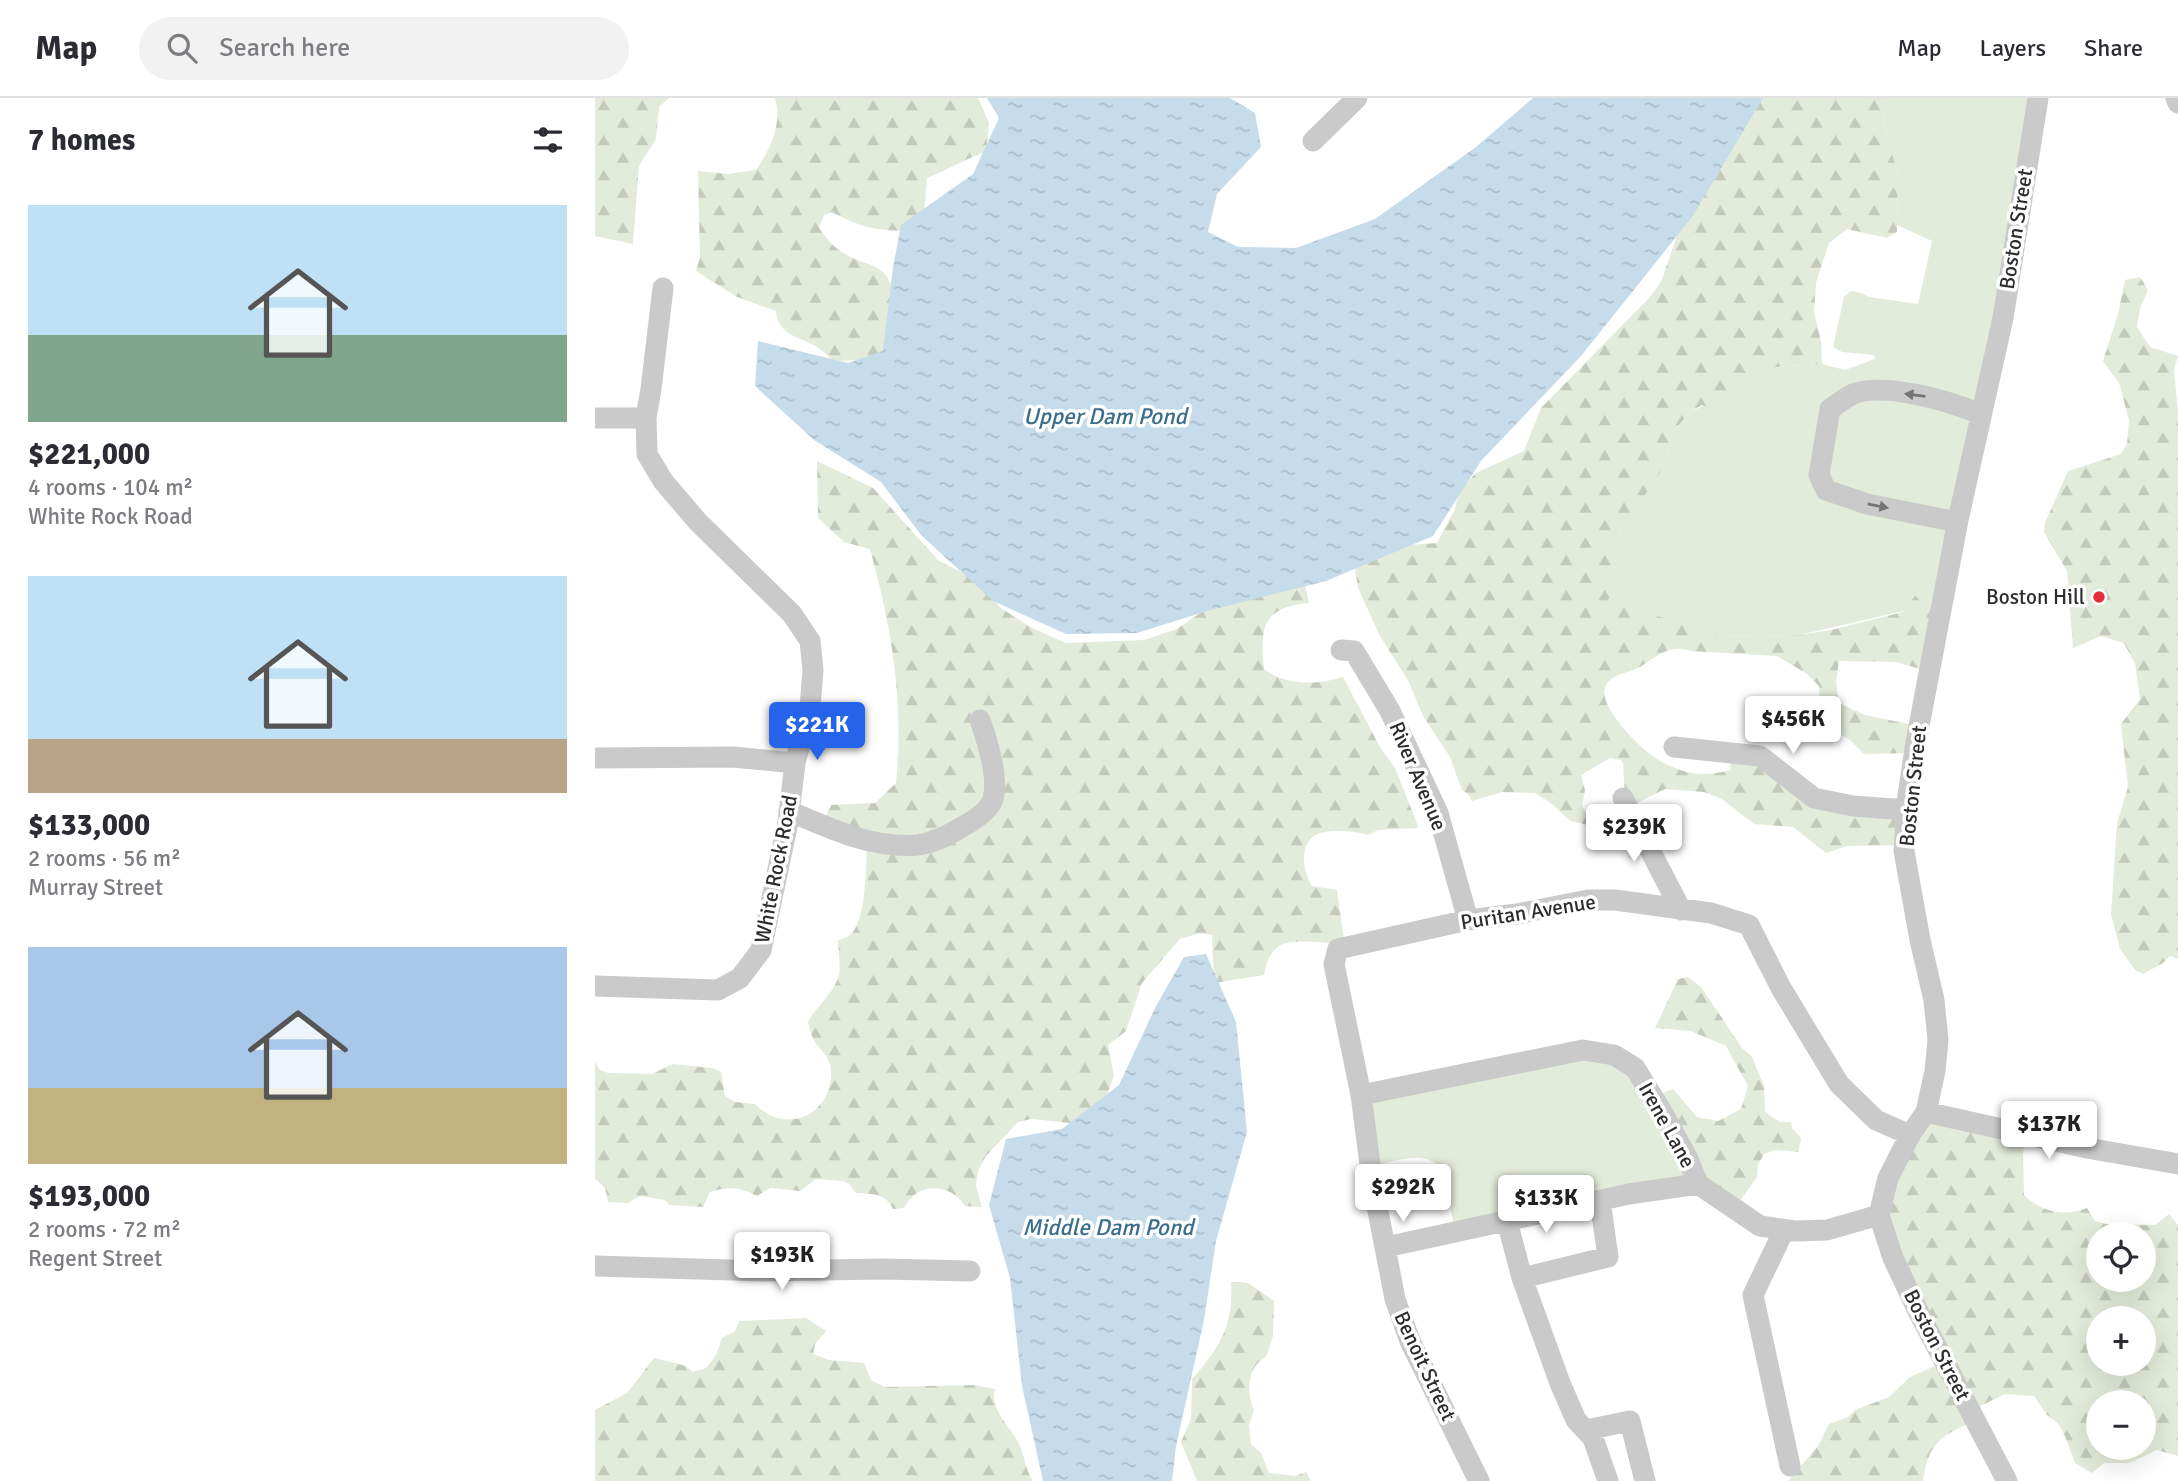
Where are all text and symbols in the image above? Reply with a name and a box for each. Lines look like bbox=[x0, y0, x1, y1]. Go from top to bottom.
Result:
search box bbox=[139, 17, 629, 80]
text: Map bbox=[35, 28, 97, 69]
icon: search bbox=[163, 29, 201, 67]
text: Search here bbox=[219, 32, 350, 64]
text: Map bbox=[1897, 33, 1942, 63]
text: Layers bbox=[1980, 33, 2046, 63]
text: Share bbox=[2084, 33, 2143, 63]
icon: filters bbox=[529, 121, 567, 159]
text: 7 homes bbox=[28, 122, 135, 159]
street label: Boston Street bbox=[1994, 167, 2038, 291]
icon: home bbox=[235, 250, 361, 376]
one-way arrow bbox=[1904, 389, 1926, 400]
water label: Upper Dam Pond bbox=[1023, 402, 1190, 431]
text: $221,000 bbox=[28, 436, 150, 473]
text: 4 rooms · 104 m² bbox=[28, 473, 193, 502]
one-way arrow bbox=[1867, 501, 1889, 512]
text: White Rock Road bbox=[28, 502, 193, 531]
place label: Boston Hill bbox=[1986, 584, 2085, 610]
marker: Boston Hill bbox=[2091, 589, 2107, 605]
icon: home bbox=[235, 621, 361, 747]
pin: $456K bbox=[1744, 696, 1842, 756]
pin: $221K bbox=[768, 702, 866, 762]
text: $456K bbox=[1761, 704, 1825, 733]
text: $221K bbox=[785, 710, 849, 739]
street label: River Avenue bbox=[1383, 718, 1453, 834]
street label: Boston Street bbox=[1894, 724, 1932, 848]
street label: White Rock Road bbox=[749, 793, 803, 945]
pin: $239K bbox=[1585, 804, 1683, 864]
text: $133,000 bbox=[28, 807, 150, 844]
text: $239K bbox=[1602, 812, 1666, 841]
text: 2 rooms · 56 m² bbox=[28, 844, 181, 873]
text: Murray Street bbox=[28, 873, 163, 902]
street label: Puritan Avenue bbox=[1459, 888, 1597, 936]
icon: home bbox=[235, 992, 361, 1118]
street label: Irene Lane bbox=[1633, 1078, 1701, 1172]
pin: $137K bbox=[2000, 1102, 2098, 1161]
text: $137K bbox=[2017, 1109, 2081, 1138]
pin: $292K bbox=[1354, 1164, 1452, 1224]
text: $292K bbox=[1371, 1172, 1435, 1201]
pin: $133K bbox=[1497, 1176, 1595, 1235]
text: $193,000 bbox=[28, 1178, 150, 1215]
text: $133K bbox=[1514, 1183, 1578, 1212]
water label: Middle Dam Pond bbox=[1022, 1213, 1196, 1242]
text: 2 rooms · 72 m² bbox=[28, 1215, 181, 1244]
map controls bbox=[2086, 1222, 2156, 1460]
button: locate bbox=[2086, 1222, 2156, 1292]
pin: $193K bbox=[733, 1232, 831, 1292]
text: $193K bbox=[750, 1240, 814, 1269]
text: Regent Street bbox=[28, 1244, 162, 1273]
street label: Boston Street bbox=[1898, 1285, 1976, 1405]
button: + bbox=[2086, 1306, 2156, 1376]
street label: Benoit Street bbox=[1388, 1307, 1462, 1425]
button: − bbox=[2086, 1390, 2156, 1460]

